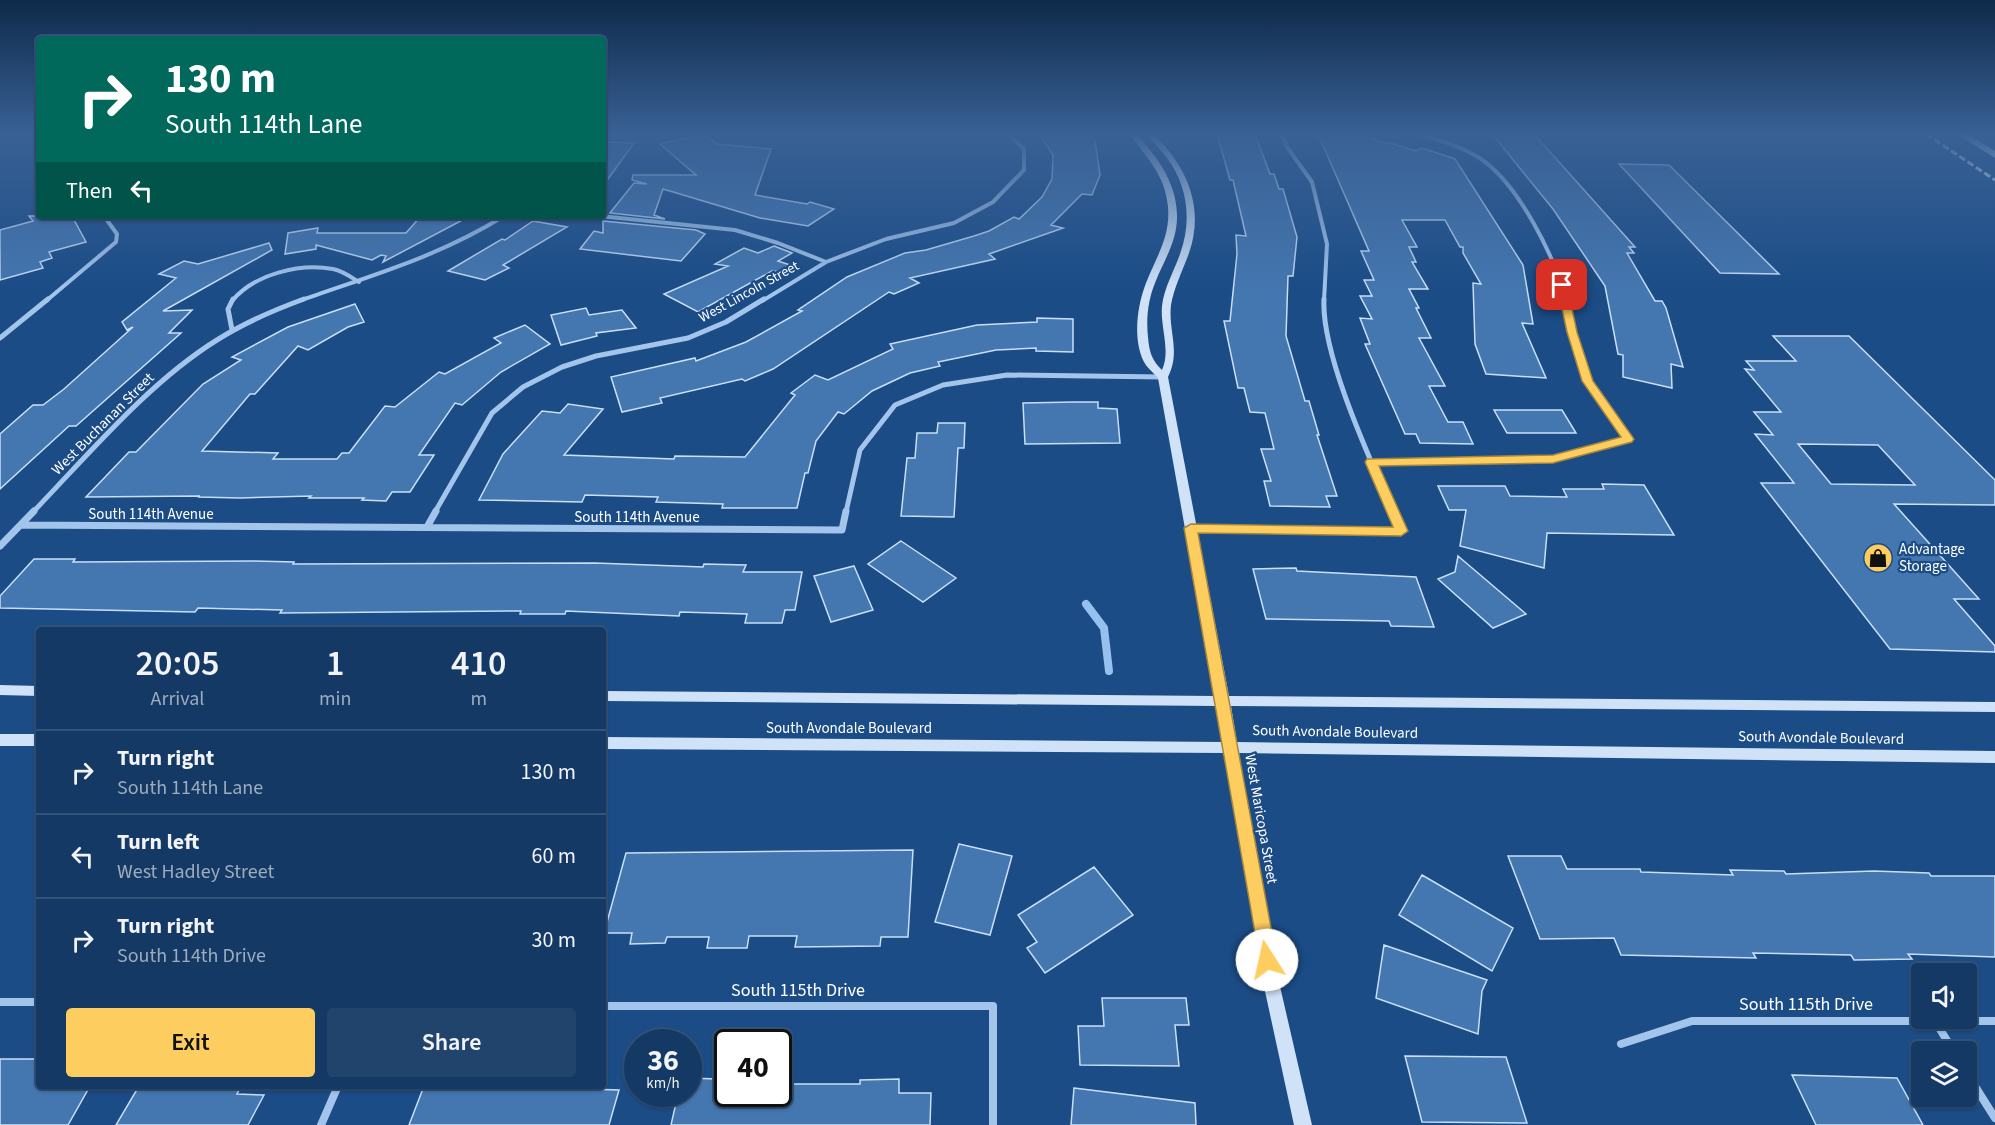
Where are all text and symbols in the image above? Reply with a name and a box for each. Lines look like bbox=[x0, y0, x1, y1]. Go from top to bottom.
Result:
text: 130 m bbox=[165, 49, 276, 109]
icon: right bbox=[66, 60, 144, 138]
text: South 114th Lane bbox=[165, 105, 362, 144]
icon: left bbox=[125, 174, 158, 207]
text: Then bbox=[66, 175, 113, 207]
street label: West Lincoln Street bbox=[695, 256, 803, 328]
pin bbox=[1536, 259, 1587, 310]
icon: arrive bbox=[1545, 268, 1578, 301]
street label: West Buchanan Street bbox=[47, 368, 159, 480]
street label: South 114th Avenue bbox=[88, 504, 214, 525]
street label: South 114th Avenue bbox=[574, 507, 700, 528]
place label: Advantage Storage bbox=[1899, 539, 1965, 577]
shop icon: Advantage Storage bbox=[1862, 542, 1894, 574]
text: 20:05 bbox=[136, 638, 219, 689]
text: 1 bbox=[326, 638, 344, 689]
text: 410 bbox=[451, 638, 506, 689]
text: Arrival bbox=[151, 685, 204, 713]
text: min bbox=[319, 685, 351, 713]
text: m bbox=[470, 685, 487, 713]
street label: South Avondale Boulevard bbox=[766, 718, 932, 739]
street label: South Avondale Boulevard bbox=[1252, 720, 1418, 744]
street label: South Avondale Boulevard bbox=[1738, 726, 1904, 750]
text: Turn right bbox=[117, 742, 214, 774]
street label: West Maricopa Street bbox=[1239, 752, 1283, 886]
icon: right bbox=[66, 756, 99, 789]
text: 130 m bbox=[521, 756, 576, 788]
text: South 114th Lane bbox=[117, 774, 263, 802]
text: Turn left bbox=[117, 826, 199, 858]
icon: left bbox=[66, 840, 99, 873]
text: 60 m bbox=[531, 840, 576, 872]
text: West Hadley Street bbox=[117, 858, 274, 886]
text: Turn right bbox=[117, 910, 214, 942]
icon: right bbox=[66, 924, 99, 957]
text: 30 m bbox=[531, 924, 576, 956]
position arrow bbox=[1235, 928, 1299, 992]
text: South 114th Drive bbox=[117, 942, 266, 970]
map controls bbox=[1911, 963, 1977, 1107]
button: sound bbox=[1911, 963, 1977, 1029]
street label: South 115th Drive bbox=[731, 978, 865, 1003]
street label: South 115th Drive bbox=[1739, 992, 1873, 1017]
button: Exit bbox=[66, 1008, 315, 1077]
button: Share bbox=[327, 1008, 576, 1077]
speed limit sign: 40 bbox=[714, 1029, 792, 1107]
text: 36 bbox=[647, 1039, 679, 1082]
button: layers bbox=[1911, 1041, 1977, 1107]
text: km/h bbox=[646, 1073, 680, 1094]

